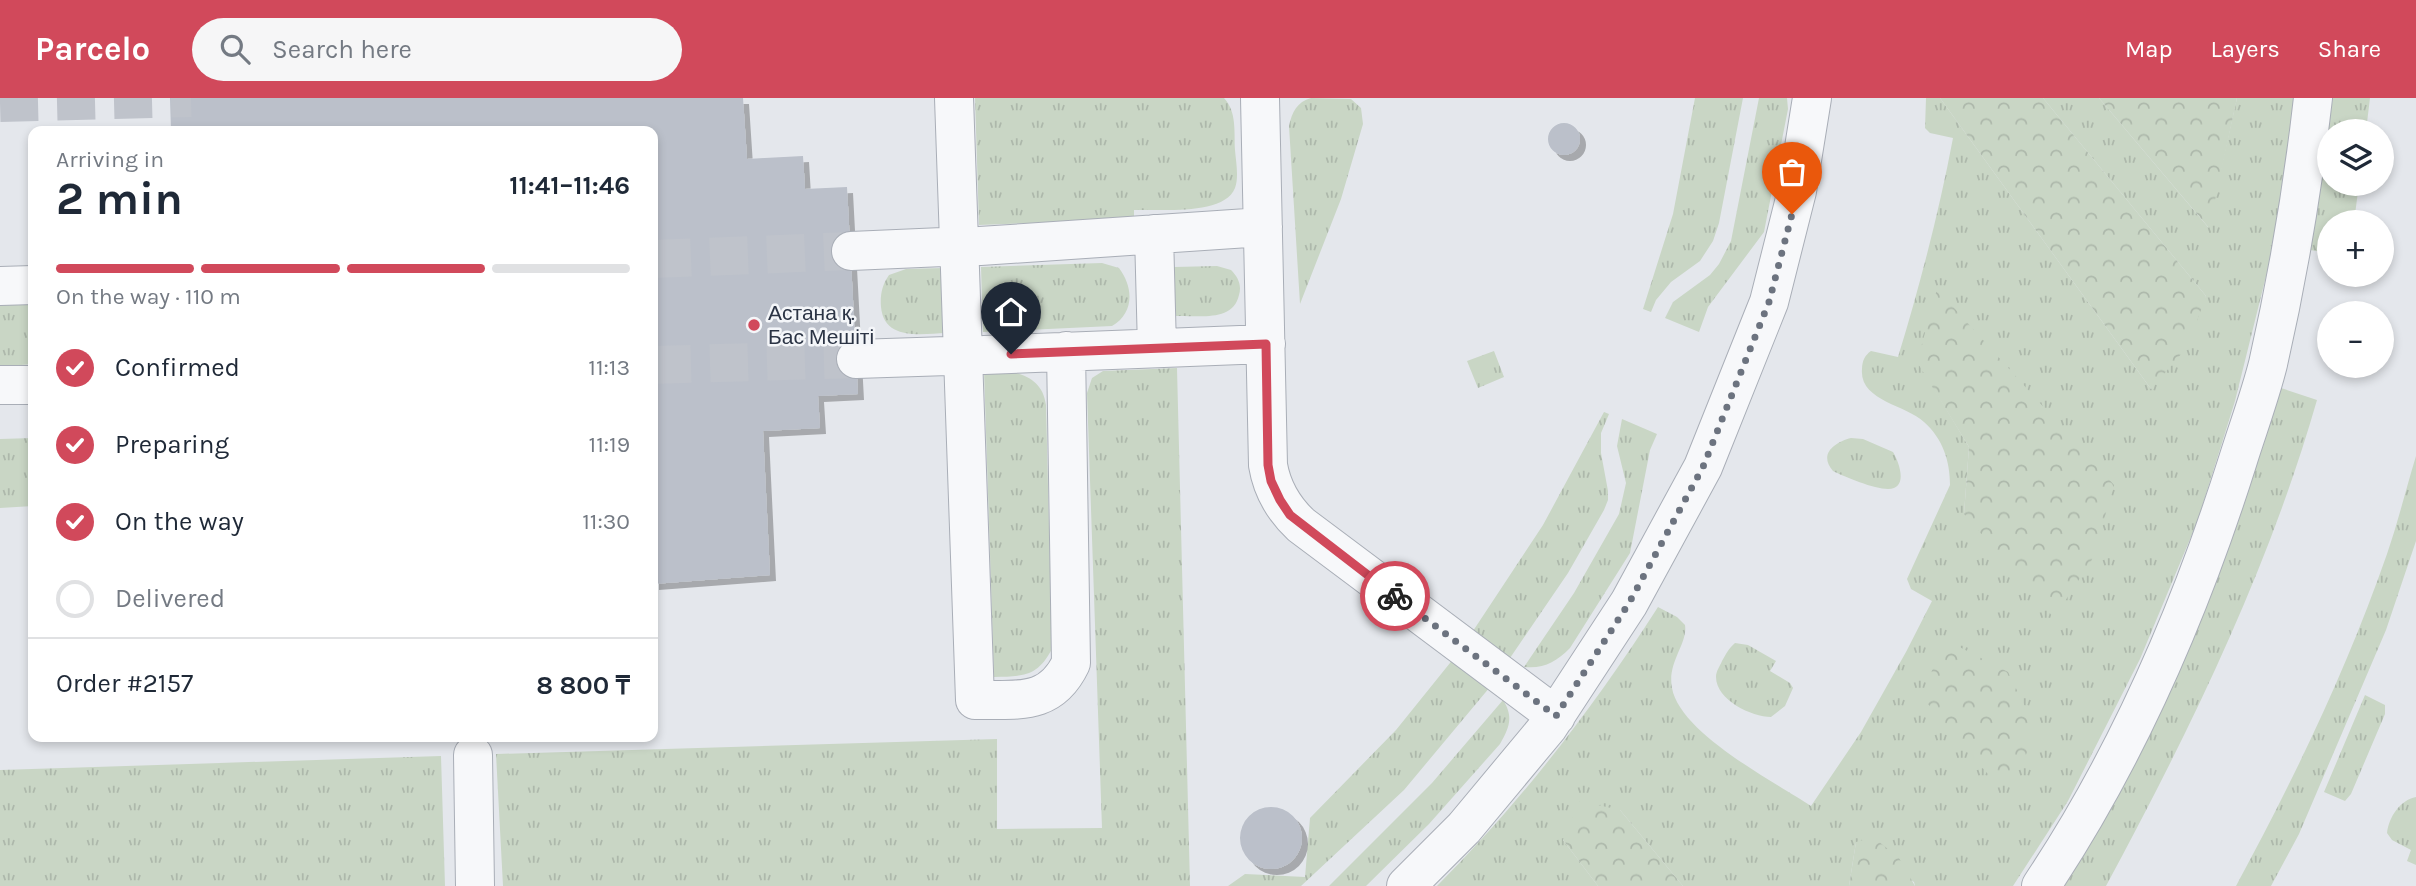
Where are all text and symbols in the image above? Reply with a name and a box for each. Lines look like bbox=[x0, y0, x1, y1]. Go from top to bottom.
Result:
search box bbox=[192, 18, 682, 81]
text: Parcelo bbox=[35, 30, 150, 68]
icon: search bbox=[216, 30, 254, 68]
text: Search here bbox=[272, 34, 412, 65]
text: Map bbox=[2125, 35, 2173, 63]
text: Layers bbox=[2211, 35, 2280, 63]
text: Share bbox=[2318, 35, 2381, 63]
map controls bbox=[2317, 119, 2394, 378]
button: layers bbox=[2317, 119, 2394, 196]
pin bbox=[1762, 142, 1822, 214]
text: Arriving in bbox=[56, 146, 164, 173]
icon: bag bbox=[1773, 153, 1811, 191]
text: 11:41–11:46 bbox=[509, 170, 630, 201]
text: 2 min bbox=[56, 172, 183, 226]
button: + bbox=[2317, 210, 2394, 287]
pin bbox=[981, 282, 1041, 354]
text: On the way · 110 m bbox=[56, 283, 241, 310]
icon: home bbox=[992, 293, 1030, 331]
place label: Астана қ. Бас Мешіті bbox=[768, 301, 874, 349]
button: − bbox=[2317, 301, 2394, 378]
marker: Астана қ. Бас Мешіті bbox=[746, 317, 762, 333]
icon: check bbox=[56, 349, 94, 387]
text: Confirmed bbox=[115, 352, 240, 383]
text: 11:13 bbox=[588, 354, 630, 381]
icon: check bbox=[56, 426, 94, 464]
text: Preparing bbox=[115, 429, 229, 460]
text: 11:19 bbox=[589, 431, 630, 458]
icon: check bbox=[56, 503, 94, 541]
text: On the way bbox=[115, 506, 244, 537]
text: 11:30 bbox=[582, 508, 630, 535]
courier bbox=[1360, 561, 1430, 631]
icon: bike bbox=[1376, 577, 1414, 615]
text: Delivered bbox=[115, 583, 225, 614]
text: Order #2157 bbox=[56, 668, 193, 699]
text: 8 800 ₸ bbox=[536, 670, 630, 701]

